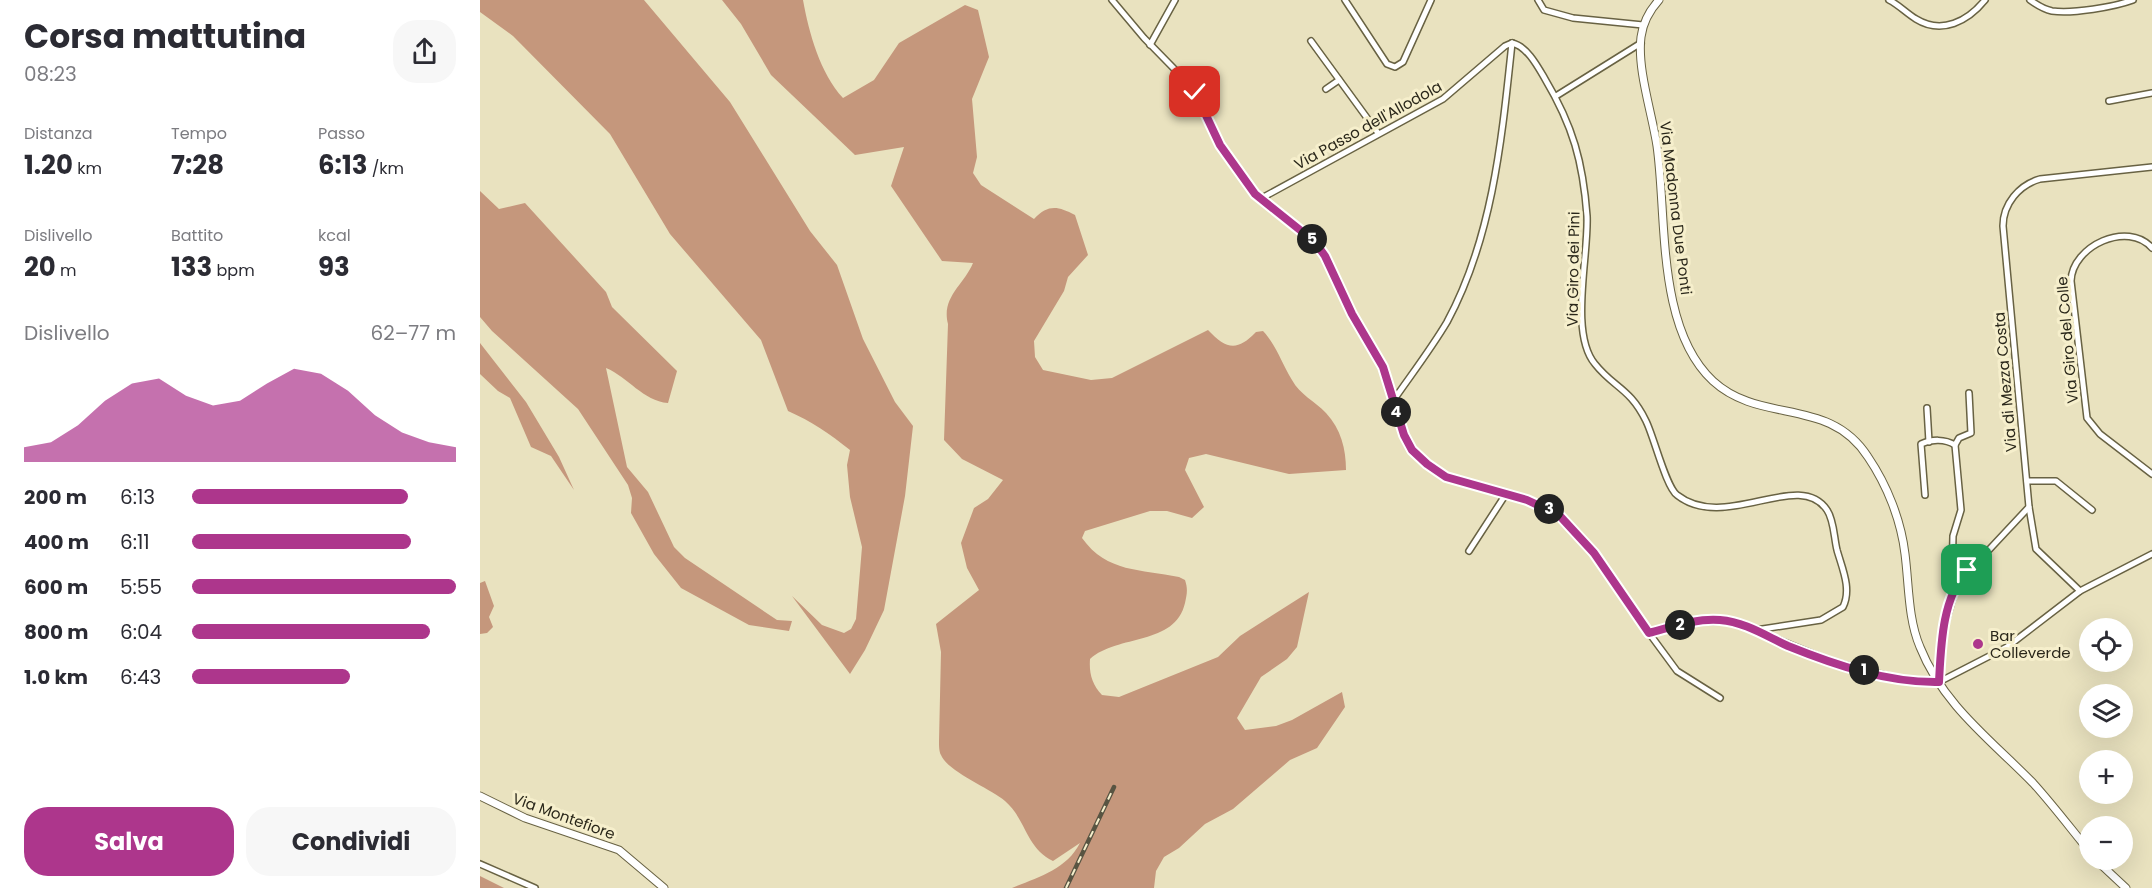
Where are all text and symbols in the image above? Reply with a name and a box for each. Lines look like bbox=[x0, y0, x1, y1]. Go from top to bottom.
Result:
text: Corsa mattutina bbox=[24, 13, 306, 60]
button: share bbox=[393, 20, 456, 83]
text: 08:23 bbox=[24, 60, 77, 88]
pin bbox=[1169, 66, 1220, 117]
icon: check bbox=[1178, 75, 1211, 108]
street label: Via Passo dell'Allodola bbox=[1290, 76, 1446, 174]
street label: Via Madonna Due Ponti bbox=[1655, 120, 1697, 296]
text: Distanza bbox=[24, 122, 93, 145]
text: Tempo bbox=[171, 122, 227, 145]
text: Passo bbox=[318, 122, 365, 145]
text: 1.20 bbox=[24, 147, 73, 183]
text: 7:28 bbox=[171, 147, 224, 183]
text: 6:13 bbox=[318, 147, 367, 183]
text: km bbox=[73, 157, 102, 180]
text: /km bbox=[367, 157, 404, 180]
street label: Via Giro dei Pini bbox=[1561, 211, 1585, 327]
text: Dislivello bbox=[24, 224, 92, 247]
text: Battito bbox=[171, 224, 223, 247]
text: kcal bbox=[318, 224, 351, 247]
pin: 5 bbox=[1297, 224, 1327, 254]
text: 5 bbox=[1307, 227, 1317, 250]
text: 20 bbox=[24, 249, 56, 285]
text: 133 bbox=[171, 249, 212, 285]
text: 93 bbox=[318, 249, 350, 285]
text: m bbox=[56, 259, 77, 282]
text: bpm bbox=[212, 259, 255, 282]
street label: Via Giro del Colle bbox=[2051, 276, 2083, 404]
street label: Via di Mezza Costa bbox=[1988, 311, 2022, 453]
text: Dislivello bbox=[24, 319, 110, 347]
text: 62–77 m bbox=[370, 319, 456, 347]
pin: 4 bbox=[1381, 397, 1411, 427]
text: 4 bbox=[1391, 400, 1401, 423]
text: 200 m bbox=[24, 483, 87, 511]
text: 6:13 bbox=[120, 483, 155, 511]
pin: 3 bbox=[1534, 494, 1564, 524]
text: 3 bbox=[1544, 497, 1554, 520]
text: 400 m bbox=[24, 528, 89, 556]
text: 6:11 bbox=[120, 528, 150, 556]
pin bbox=[1941, 544, 1992, 595]
icon: arrive bbox=[1950, 553, 1983, 586]
text: 600 m bbox=[24, 573, 88, 601]
text: 5:55 bbox=[120, 573, 162, 601]
pin: 2 bbox=[1665, 610, 1695, 640]
text: 2 bbox=[1675, 613, 1685, 636]
text: 800 m bbox=[24, 618, 88, 646]
text: 6:04 bbox=[120, 618, 162, 646]
map controls bbox=[2079, 618, 2133, 870]
button: locate bbox=[2079, 618, 2133, 672]
place label: Bar Colleverde bbox=[1990, 625, 2071, 663]
marker: Bar Colleverde bbox=[1971, 637, 1985, 651]
pin: 1 bbox=[1849, 655, 1879, 685]
text: 1 bbox=[1861, 658, 1867, 681]
text: 1.0 km bbox=[24, 663, 88, 691]
text: 6:43 bbox=[120, 663, 161, 691]
button: layers bbox=[2079, 684, 2133, 738]
button: + bbox=[2079, 750, 2133, 804]
street label: Via Montefiore bbox=[510, 788, 618, 844]
button: Salva bbox=[24, 807, 234, 876]
button: Condividi bbox=[246, 807, 456, 876]
button: − bbox=[2079, 816, 2133, 870]

